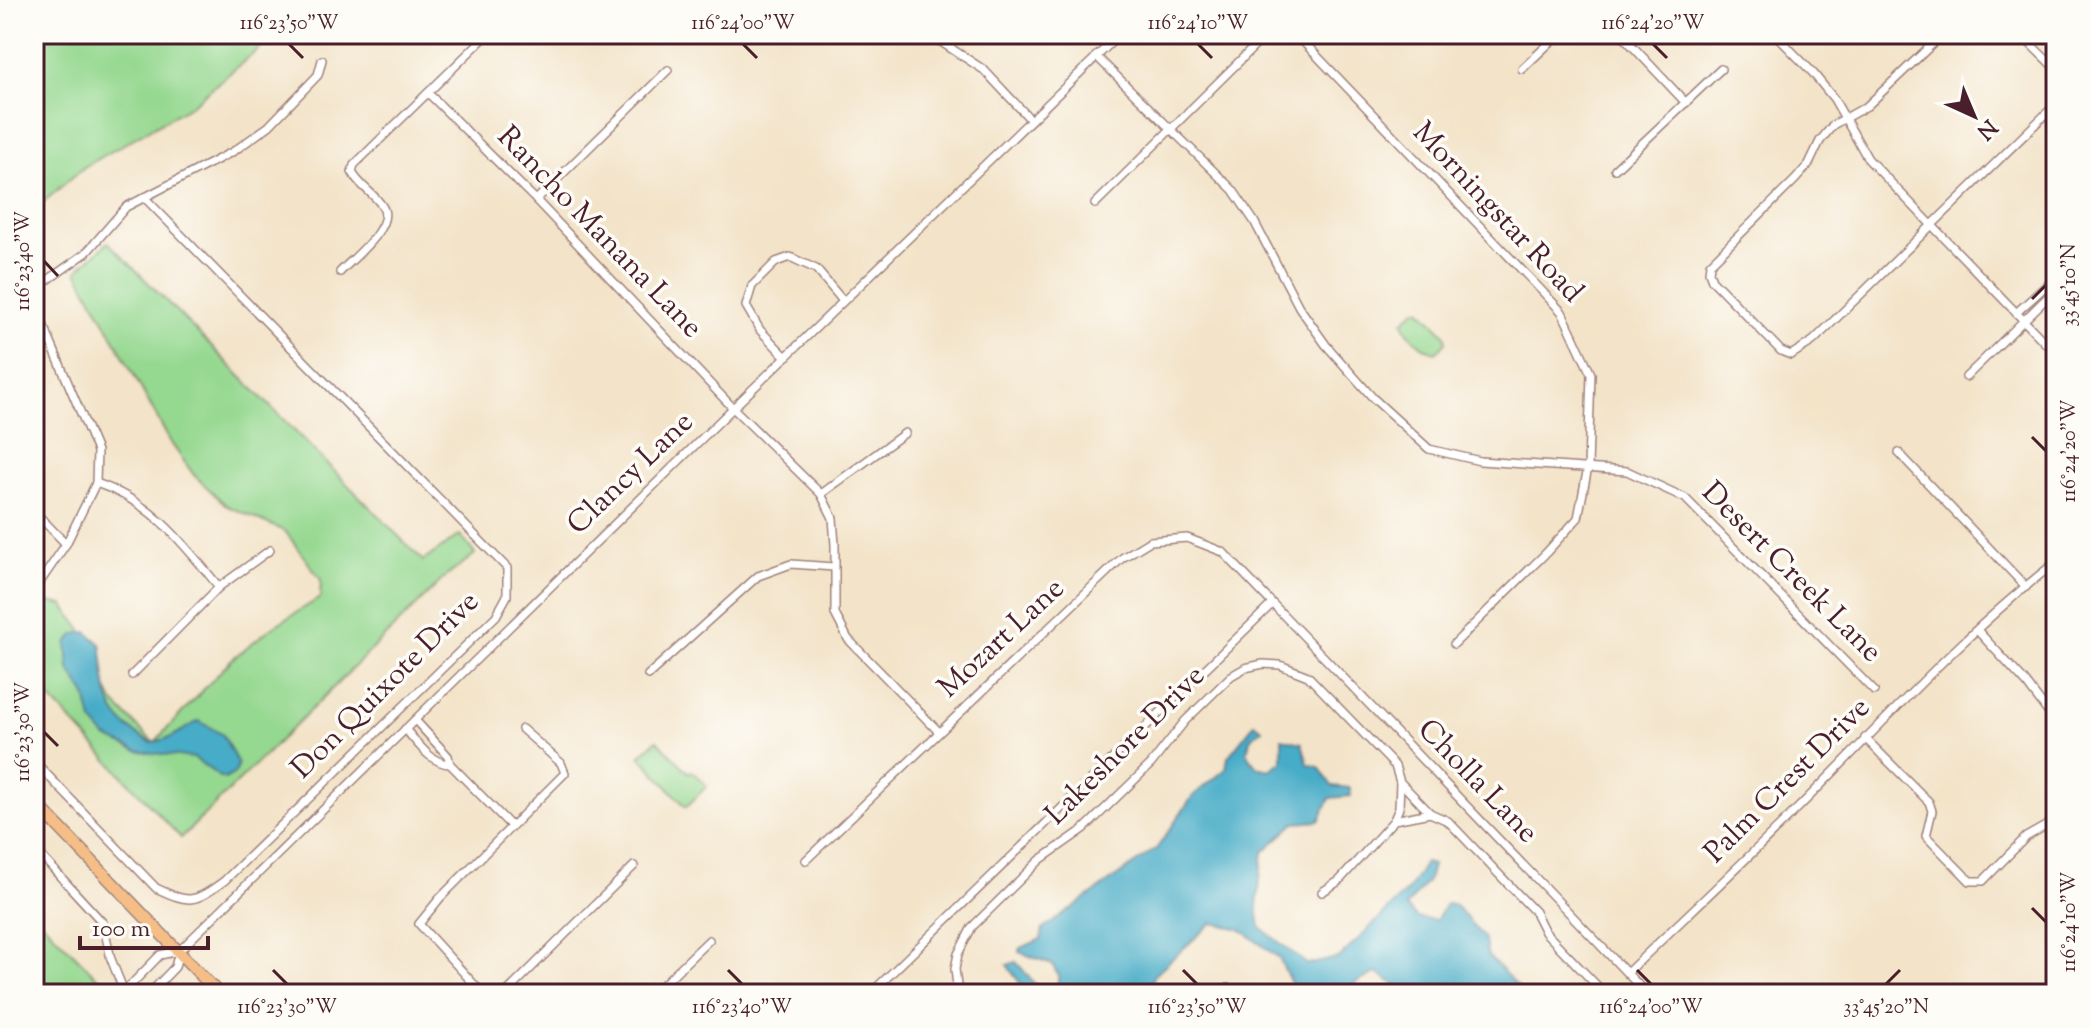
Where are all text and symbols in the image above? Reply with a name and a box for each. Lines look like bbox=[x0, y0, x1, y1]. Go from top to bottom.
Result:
text: 116°23'50"W bbox=[240, 10, 338, 39]
text: 116°24'00"W bbox=[691, 10, 795, 39]
text: 116°24'10"W bbox=[1148, 10, 1248, 39]
text: 116°24'20"W bbox=[1602, 10, 1705, 39]
north arrow bbox=[1934, 76, 2014, 156]
text: N bbox=[1968, 111, 2003, 146]
street label: Morningstar Road bbox=[1402, 113, 1592, 313]
street label: Rancho Manana Lane bbox=[486, 117, 712, 349]
text: 116°23'40"W bbox=[10, 211, 39, 311]
text: 33°45'10"N bbox=[2056, 243, 2085, 327]
text: 116°24'20"W bbox=[2056, 400, 2085, 503]
street label: Clancy Lane bbox=[558, 403, 704, 545]
street label: Desert Creek Lane bbox=[1691, 473, 1891, 673]
street label: Mozart Lane bbox=[929, 569, 1075, 709]
street label: Don Quixote Drive bbox=[282, 582, 490, 790]
street label: Lakeshore Drive bbox=[1036, 656, 1216, 836]
text: 116°23'30"W bbox=[10, 682, 39, 782]
street label: Palm Crest Drive bbox=[1695, 688, 1881, 874]
street label: Cholla Lane bbox=[1407, 710, 1547, 854]
text: 116°24'10"W bbox=[2056, 872, 2085, 972]
scale bar bbox=[80, 900, 208, 950]
text: 100 m bbox=[92, 913, 150, 947]
text: 116°23'30"W bbox=[237, 994, 337, 1023]
text: 116°23'40"W bbox=[692, 994, 792, 1023]
text: 116°23'50"W bbox=[1148, 994, 1246, 1023]
text: 116°24'00"W bbox=[1599, 994, 1703, 1023]
text: 33°45'20"N bbox=[1843, 994, 1929, 1023]

